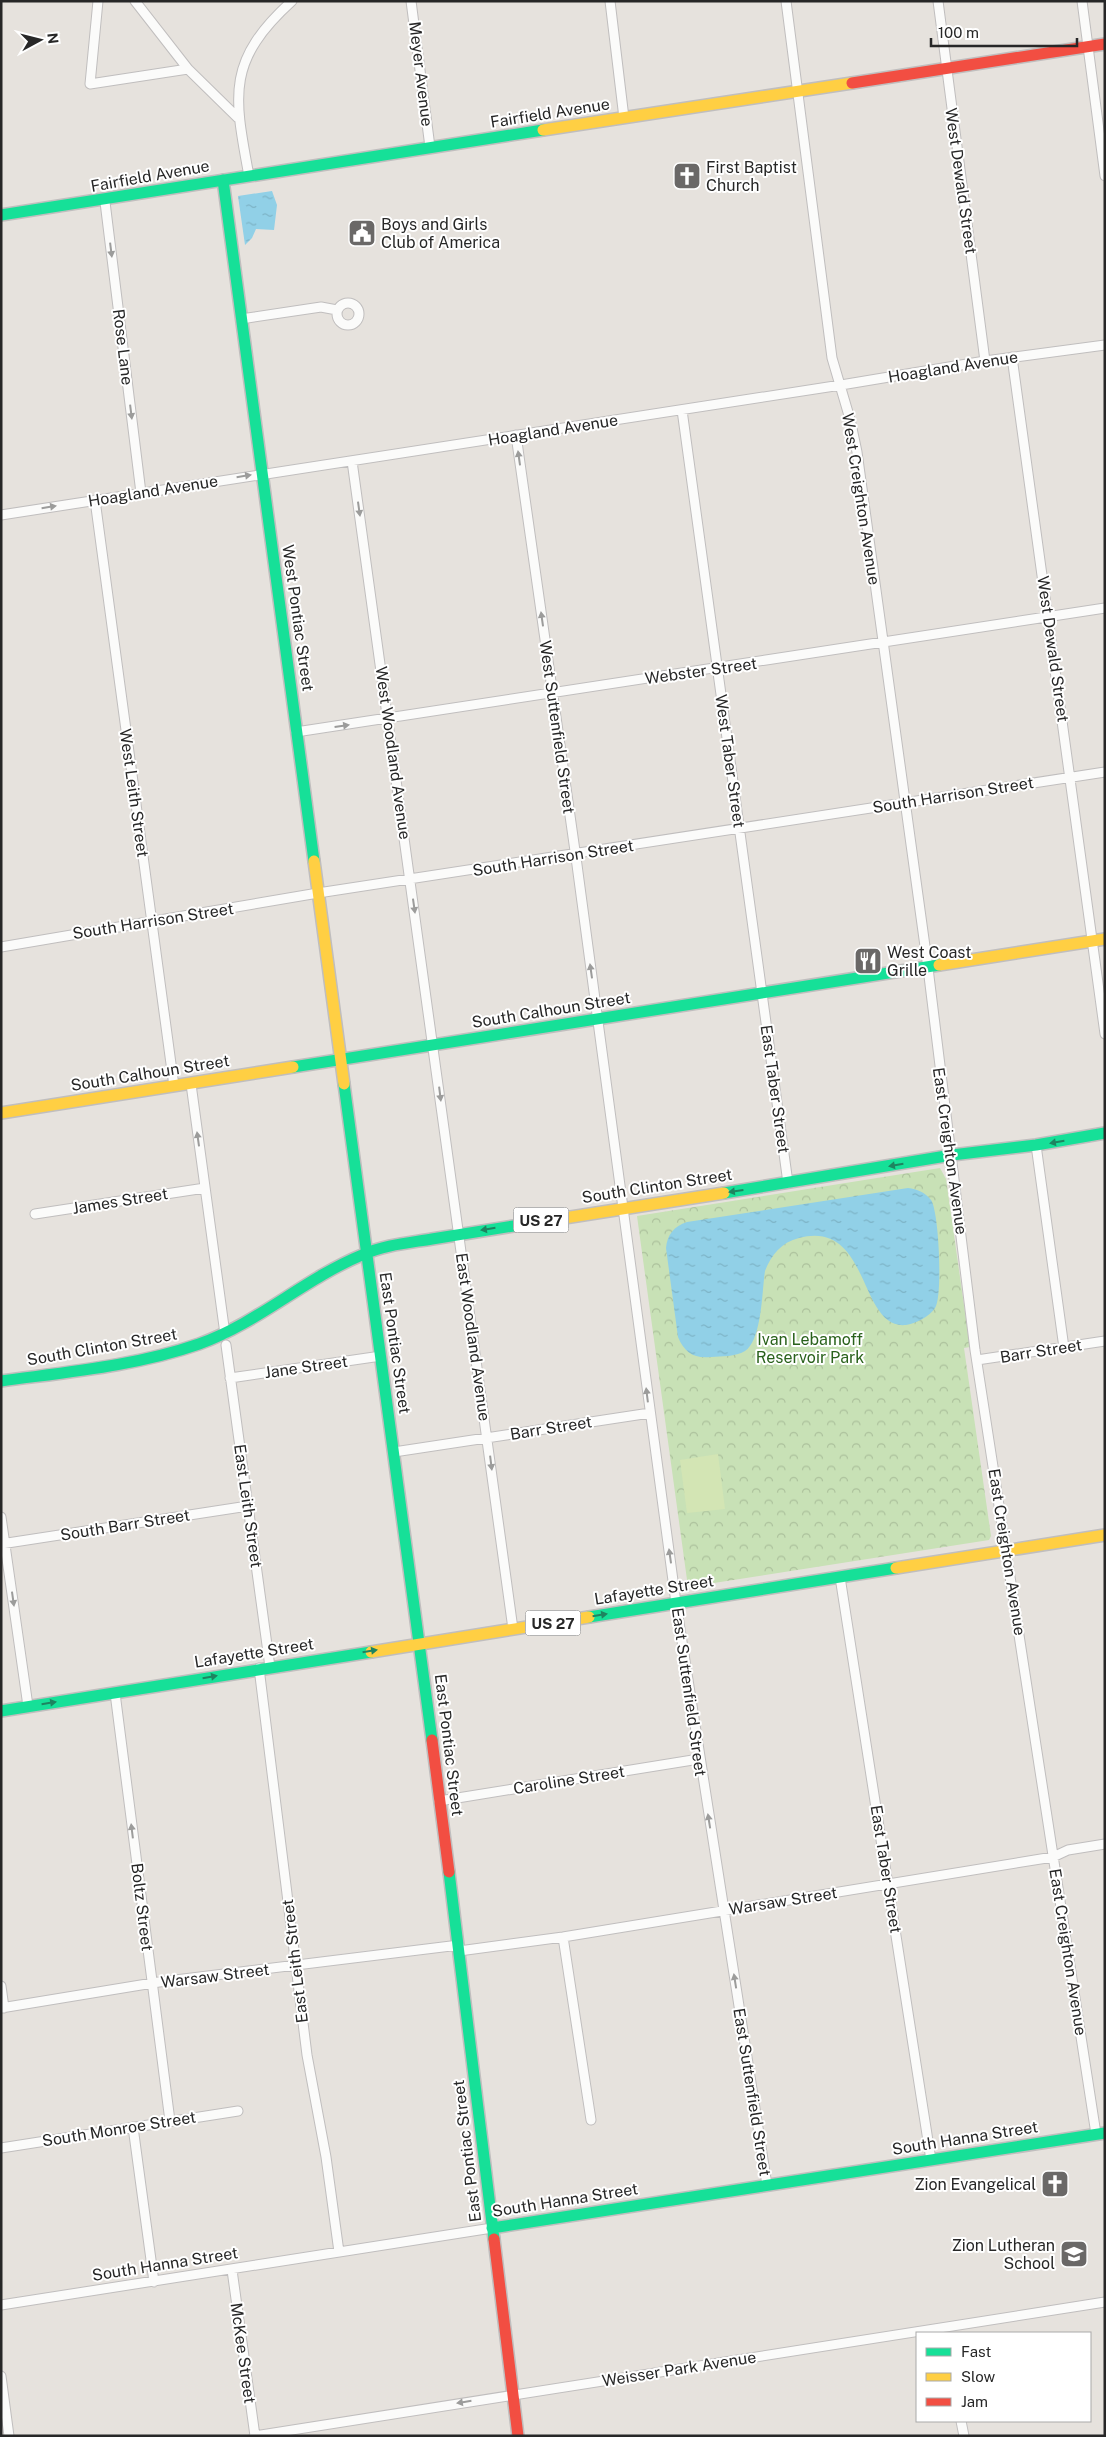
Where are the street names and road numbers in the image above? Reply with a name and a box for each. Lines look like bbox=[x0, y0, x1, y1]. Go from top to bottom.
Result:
street label: Meyer Avenue bbox=[405, 20, 437, 128]
street label: Fairfield Avenue bbox=[489, 94, 611, 132]
street label: West Dewald Street bbox=[941, 107, 981, 255]
street label: Fairfield Avenue bbox=[89, 156, 211, 196]
street label: Rose Lane bbox=[109, 308, 137, 386]
street label: Hoagland Avenue bbox=[887, 347, 1019, 387]
street label: Hoagland Avenue bbox=[487, 410, 619, 450]
street label: West Creighton Avenue bbox=[838, 412, 884, 586]
street label: Hoagland Avenue bbox=[87, 471, 219, 511]
street label: West Pontiac Street bbox=[278, 543, 318, 693]
street label: West Dewald Street bbox=[1033, 575, 1073, 723]
street label: West Suttenfield Street bbox=[535, 639, 579, 815]
street label: Webster Street bbox=[644, 654, 758, 688]
street label: West Woodland Avenue bbox=[371, 665, 415, 841]
street label: West Taber Street bbox=[711, 693, 749, 829]
street label: West Leith Street bbox=[116, 728, 152, 858]
street label: South Harrison Street bbox=[871, 773, 1035, 817]
street label: South Harrison Street bbox=[471, 836, 635, 880]
street label: South Harrison Street bbox=[71, 899, 235, 943]
street label: South Calhoun Street bbox=[470, 988, 632, 1032]
street label: East Taber Street bbox=[757, 1024, 793, 1154]
street label: South Calhoun Street bbox=[69, 1051, 231, 1095]
street label: East Creighton Avenue bbox=[929, 1066, 971, 1236]
street label: South Clinton Street bbox=[580, 1165, 734, 1207]
street label: James Street bbox=[71, 1184, 169, 1218]
road number: US 27 bbox=[514, 1208, 568, 1232]
street label: East Woodland Avenue bbox=[452, 1252, 494, 1422]
street label: East Pontiac Street bbox=[376, 1271, 414, 1415]
street label: South Clinton Street bbox=[25, 1324, 179, 1370]
street label: Barr Street bbox=[999, 1335, 1083, 1367]
street label: Jane Street bbox=[263, 1352, 349, 1382]
street label: Barr Street bbox=[509, 1412, 593, 1444]
street label: East Leith Street bbox=[230, 1443, 266, 1569]
street label: East Creighton Avenue bbox=[984, 1467, 1030, 1637]
street label: South Barr Street bbox=[59, 1505, 191, 1545]
street label: Lafayette Street bbox=[593, 1571, 715, 1609]
street label: East Suttenfield Street bbox=[668, 1607, 710, 1777]
road number: US 27 bbox=[526, 1610, 580, 1636]
street label: Lafayette Street bbox=[193, 1634, 315, 1672]
street label: East Pontiac Street bbox=[431, 1673, 467, 1817]
street label: Caroline Street bbox=[512, 1762, 626, 1798]
street label: East Taber Street bbox=[866, 1804, 906, 1934]
street label: Boltz Street bbox=[127, 1862, 157, 1952]
street label: East Creighton Avenue bbox=[1045, 1867, 1091, 2037]
street label: Warsaw Street bbox=[727, 1883, 839, 1919]
street label: East Leith Street bbox=[278, 1898, 312, 2024]
street label: Warsaw Street bbox=[160, 1960, 270, 1992]
street label: East Suttenfield Street bbox=[729, 2007, 775, 2177]
street label: East Pontiac Street bbox=[449, 2079, 485, 2223]
street label: South Monroe Street bbox=[41, 2107, 197, 2151]
street label: South Hanna Street bbox=[891, 2117, 1039, 2159]
street label: South Hanna Street bbox=[491, 2179, 639, 2221]
street label: South Hanna Street bbox=[91, 2243, 239, 2285]
street label: McKee Street bbox=[227, 2301, 259, 2405]
street label: Weisser Park Avenue bbox=[601, 2347, 757, 2391]

